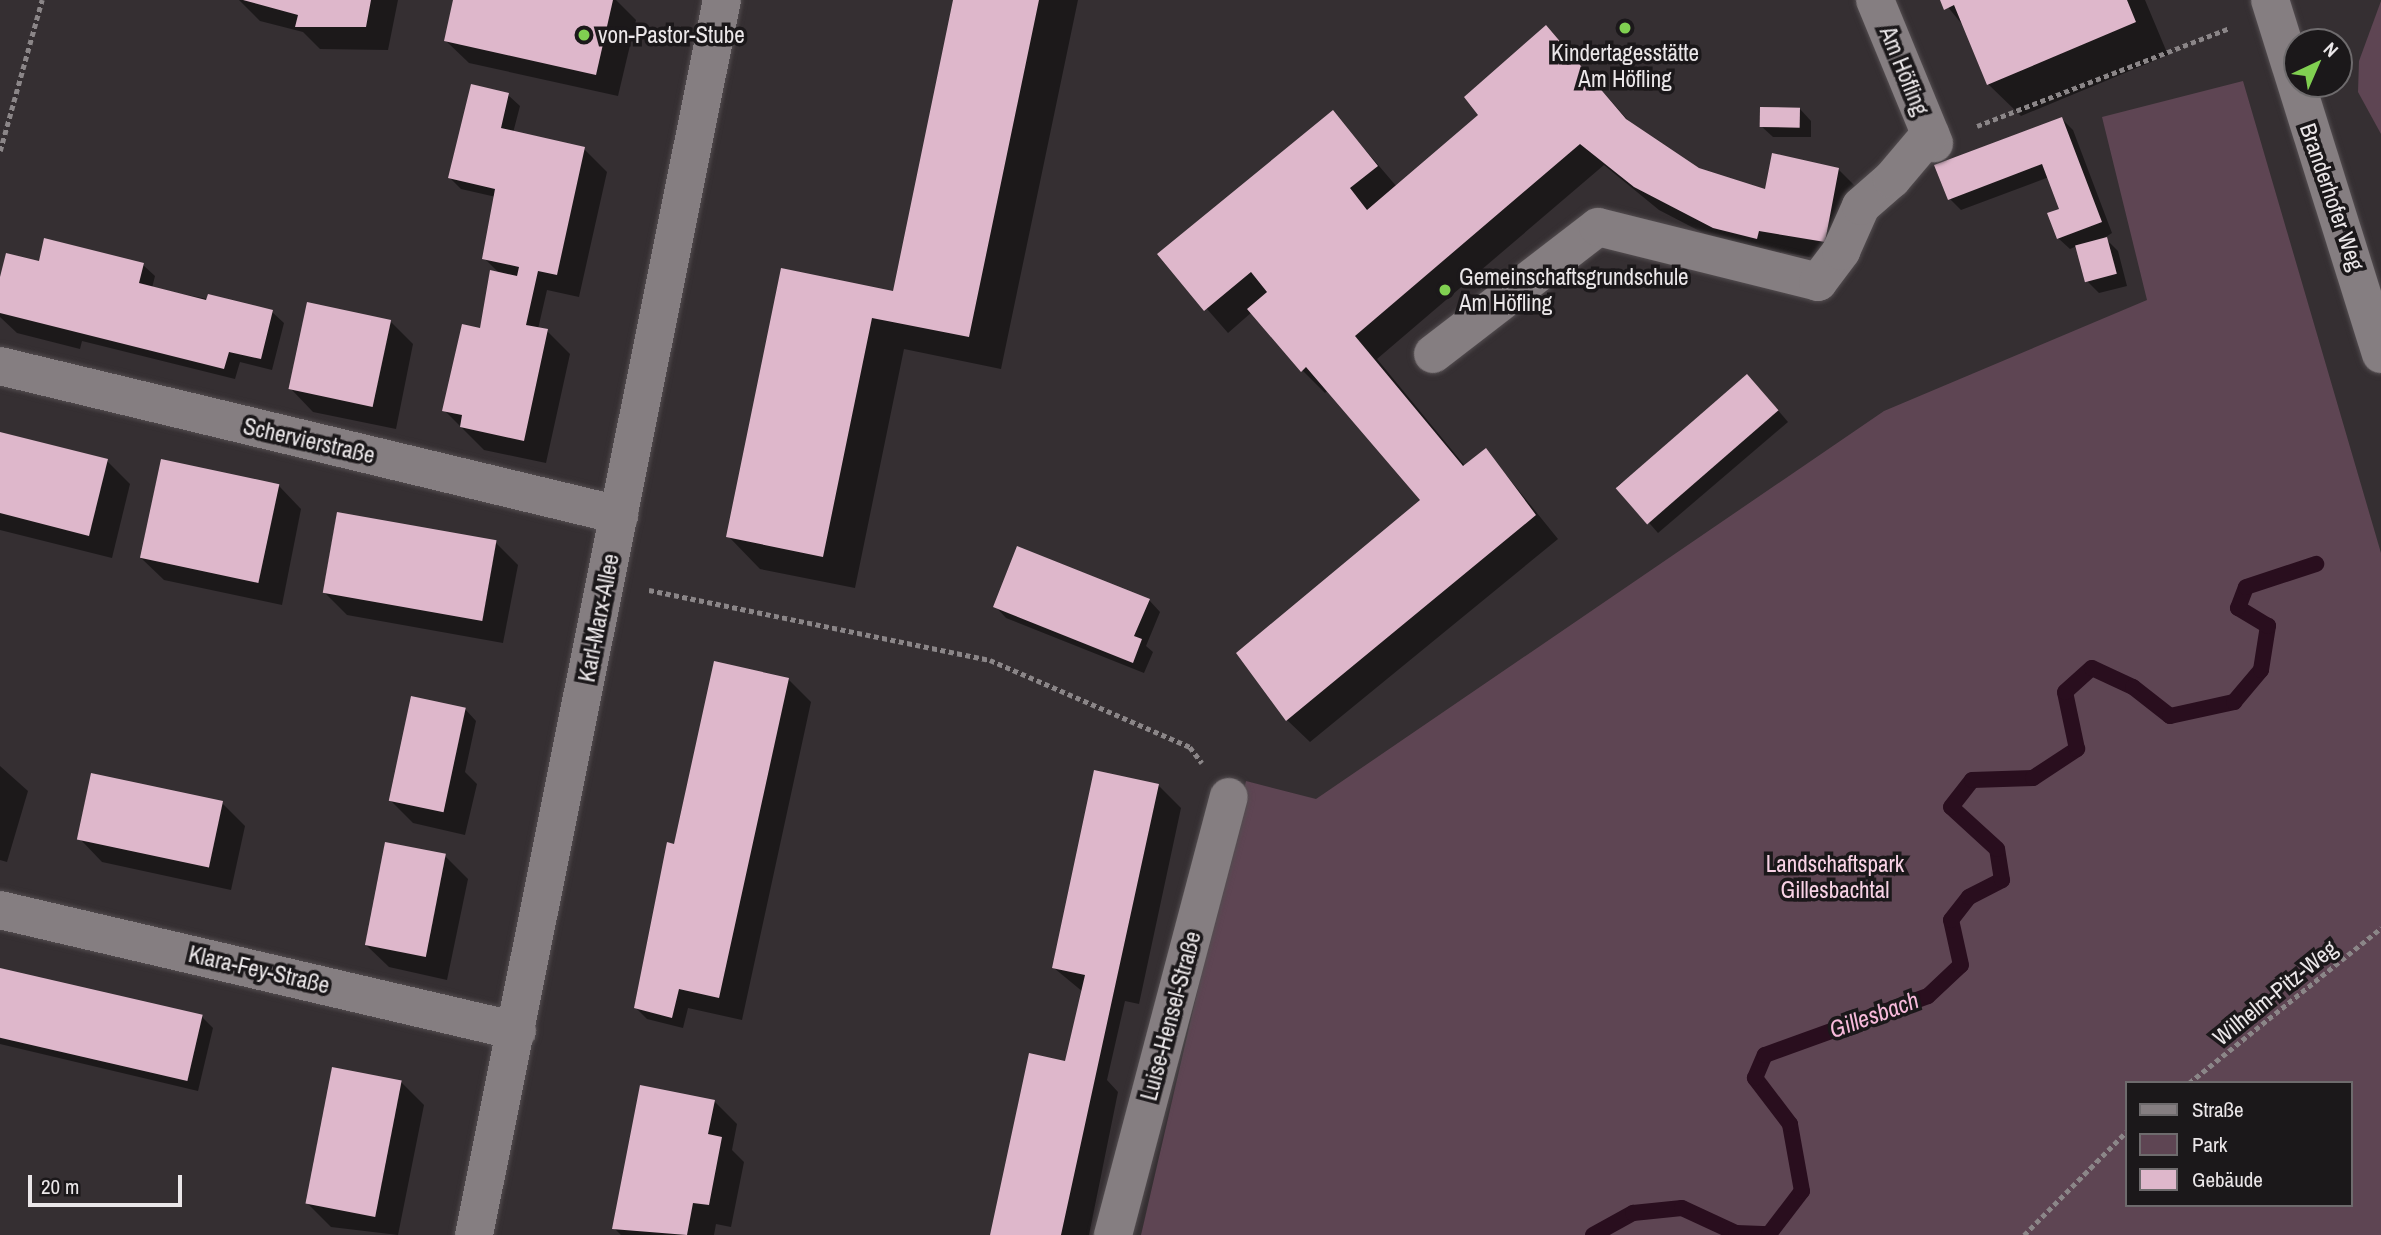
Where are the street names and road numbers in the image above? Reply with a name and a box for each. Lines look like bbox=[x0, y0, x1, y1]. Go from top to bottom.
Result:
street label: Am Höfling bbox=[1874, 23, 1934, 119]
street label: Branderhofer Weg bbox=[2294, 120, 2370, 274]
street label: Schervierstraße bbox=[241, 412, 377, 470]
street label: Karl-Marx-Allee bbox=[573, 552, 625, 684]
street label: Luise-Hensel-Straße bbox=[1135, 928, 1207, 1104]
street label: Wilhelm-Pitz-Weg bbox=[2207, 935, 2343, 1051]
street label: Klara-Fey-Straße bbox=[186, 940, 332, 1000]

